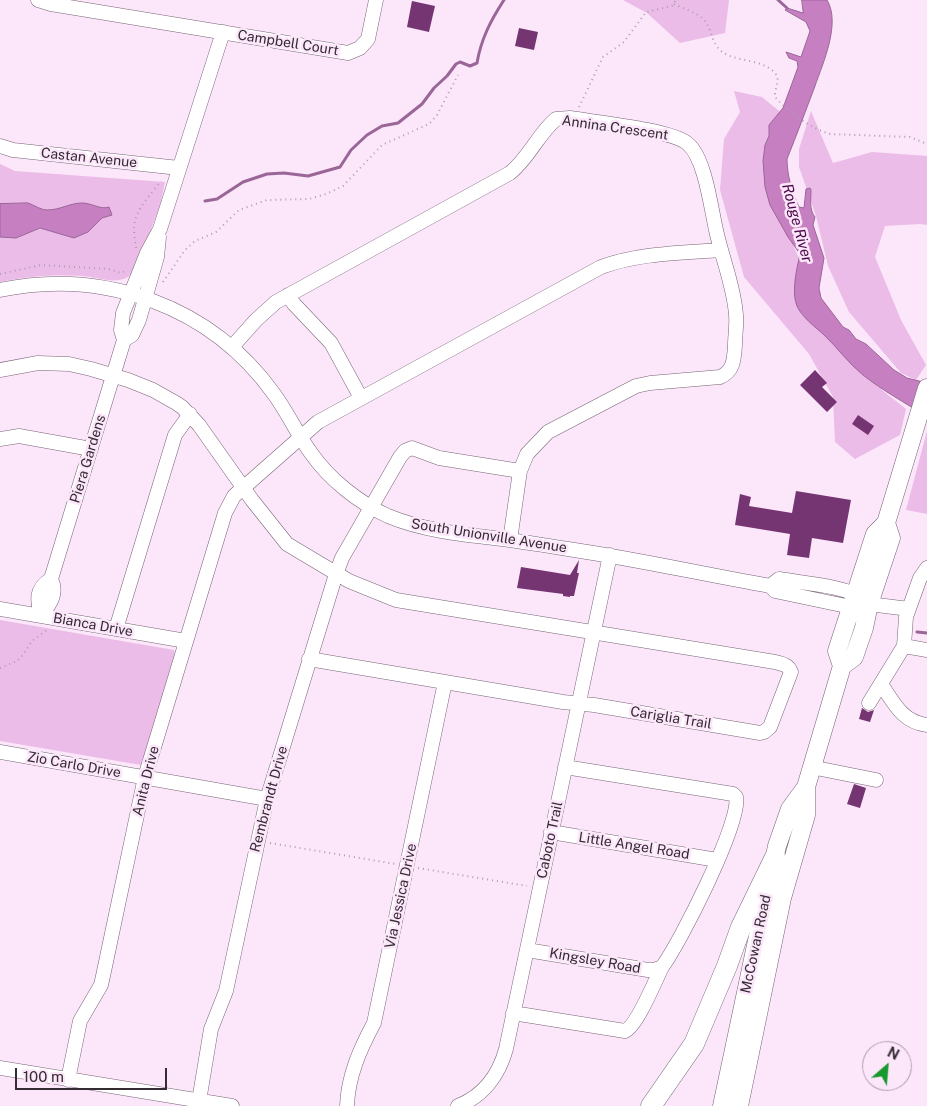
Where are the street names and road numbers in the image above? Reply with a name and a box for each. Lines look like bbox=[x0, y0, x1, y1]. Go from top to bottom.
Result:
street label: Campbell Court bbox=[236, 27, 340, 59]
street label: Annina Crescent bbox=[561, 112, 669, 144]
street label: Castan Avenue bbox=[40, 145, 138, 171]
street label: Piera Gardens bbox=[67, 413, 109, 505]
street label: South Unionville Avenue bbox=[410, 515, 568, 557]
street label: Bianca Drive bbox=[52, 610, 134, 640]
street label: Cariglia Trail bbox=[629, 703, 713, 733]
street label: Anita Drive bbox=[129, 744, 163, 818]
street label: Rembrandt Drive bbox=[247, 744, 291, 854]
street label: Zio Carlo Drive bbox=[26, 748, 122, 782]
street label: Caboto Trail bbox=[534, 800, 566, 880]
street label: Little Angel Road bbox=[577, 829, 691, 863]
street label: Via Jessica Drive bbox=[382, 842, 420, 950]
street label: McCowan Road bbox=[737, 893, 775, 995]
street label: Kingsley Road bbox=[548, 945, 642, 977]

